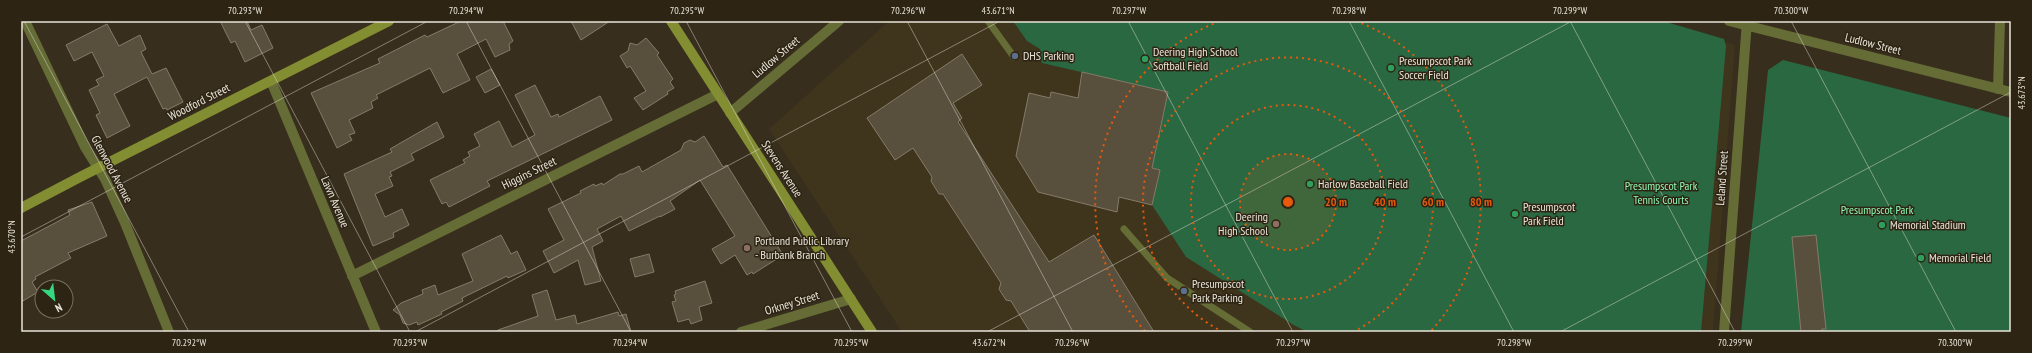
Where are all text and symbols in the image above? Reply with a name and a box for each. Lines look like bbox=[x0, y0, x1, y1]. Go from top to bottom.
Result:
text: 70.293°W bbox=[228, 4, 262, 17]
text: 70.294°W bbox=[449, 4, 483, 17]
text: 70.295°W bbox=[670, 4, 704, 17]
text: 70.296°W bbox=[891, 4, 925, 17]
text: 43.671°N bbox=[981, 4, 1015, 17]
text: 70.297°W bbox=[1112, 4, 1146, 17]
text: 70.298°W bbox=[1332, 4, 1366, 17]
text: 70.299°W bbox=[1553, 4, 1587, 17]
text: 70.300°W bbox=[1774, 4, 1808, 17]
street label: Ludlow Street bbox=[1843, 29, 1903, 58]
street label: Ludlow Street bbox=[749, 32, 803, 81]
place label: Deering High School Softball Field bbox=[1153, 44, 1238, 73]
place label: DHS Parking bbox=[1023, 48, 1074, 63]
marker: DHS Parking bbox=[1010, 51, 1020, 61]
place label: Presumpscot Park Soccer Field bbox=[1399, 53, 1472, 82]
marker: Deering High School Softball Field bbox=[1140, 54, 1150, 64]
marker: Presumpscot Park Soccer Field bbox=[1386, 63, 1396, 73]
text: 43.673°N bbox=[2015, 76, 2028, 110]
street label: Woodford Street bbox=[165, 79, 233, 124]
street label: Glenwood Avenue bbox=[88, 133, 136, 205]
street label: Stevens Avenue bbox=[759, 138, 806, 200]
street label: Leland Street bbox=[1712, 149, 1731, 206]
street label: Higgins Street bbox=[499, 153, 559, 192]
street label: Lawn Avenue bbox=[318, 174, 353, 230]
place label: Harlow Baseball Field bbox=[1318, 176, 1408, 191]
park label: Presumpscot Park Tennis Courts bbox=[1625, 178, 1698, 207]
marker: Harlow Baseball Field bbox=[1305, 179, 1315, 189]
text: 20 m bbox=[1325, 194, 1347, 209]
text: 40 m bbox=[1374, 194, 1396, 209]
text: 60 m bbox=[1422, 194, 1444, 209]
text: 80 m bbox=[1470, 194, 1492, 209]
centre of rings bbox=[1281, 195, 1295, 209]
place label: Presumpscot Park Field bbox=[1523, 199, 1576, 228]
park label: Presumpscot Park bbox=[1841, 202, 1914, 217]
place label: Deering High School bbox=[1218, 209, 1268, 238]
marker: Presumpscot Park Field bbox=[1510, 209, 1520, 219]
place label: Memorial Stadium bbox=[1890, 217, 1966, 232]
marker: Deering High School bbox=[1271, 219, 1281, 229]
text: 43.670°N bbox=[5, 220, 18, 254]
marker: Memorial Stadium bbox=[1877, 220, 1887, 230]
place label: Portland Public Library - Burbank Branch bbox=[755, 233, 849, 262]
marker: Portland Public Library - Burbank Branch bbox=[742, 243, 752, 253]
place label: Memorial Field bbox=[1929, 250, 1991, 265]
marker: Memorial Field bbox=[1916, 253, 1926, 263]
place label: Presumpscot Park Parking bbox=[1192, 276, 1245, 305]
north arrow bbox=[34, 279, 74, 319]
marker: Presumpscot Park Parking bbox=[1179, 286, 1189, 296]
street label: Orkney Street bbox=[763, 287, 822, 318]
text: N bbox=[53, 300, 65, 315]
text: 70.292°W bbox=[172, 336, 206, 349]
text: 70.293°W bbox=[393, 336, 427, 349]
text: 70.294°W bbox=[613, 336, 647, 349]
text: 70.295°W bbox=[834, 336, 868, 349]
text: 43.672°N bbox=[972, 336, 1006, 349]
text: 70.296°W bbox=[1055, 336, 1089, 349]
text: 70.297°W bbox=[1276, 336, 1310, 349]
text: 70.298°W bbox=[1497, 336, 1531, 349]
text: 70.299°W bbox=[1718, 336, 1752, 349]
text: 70.300°W bbox=[1938, 336, 1972, 349]

